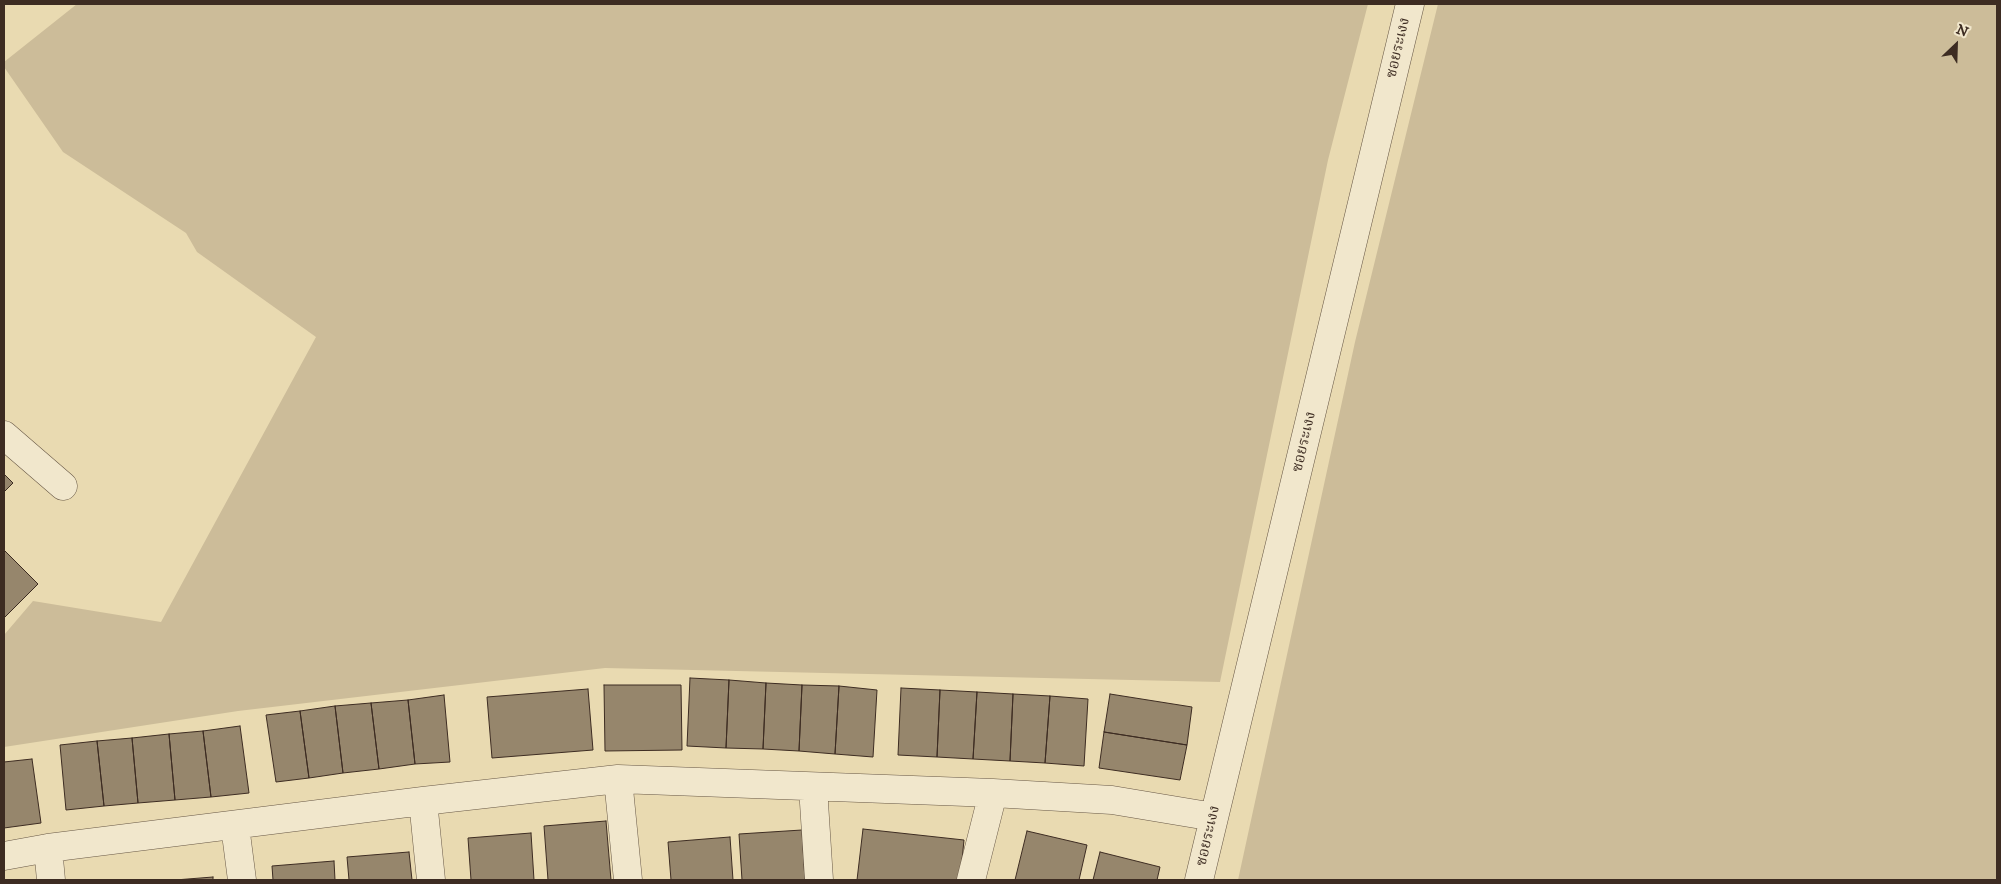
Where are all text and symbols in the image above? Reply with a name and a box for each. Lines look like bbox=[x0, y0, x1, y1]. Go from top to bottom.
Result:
street label: ซอยระเงง bbox=[1383, 16, 1415, 80]
north arrow bbox=[1931, 20, 1981, 70]
text: N bbox=[1953, 21, 1971, 42]
street label: ซอยระเงง bbox=[1289, 410, 1321, 474]
street label: ซอยระเงง bbox=[1193, 804, 1225, 868]

